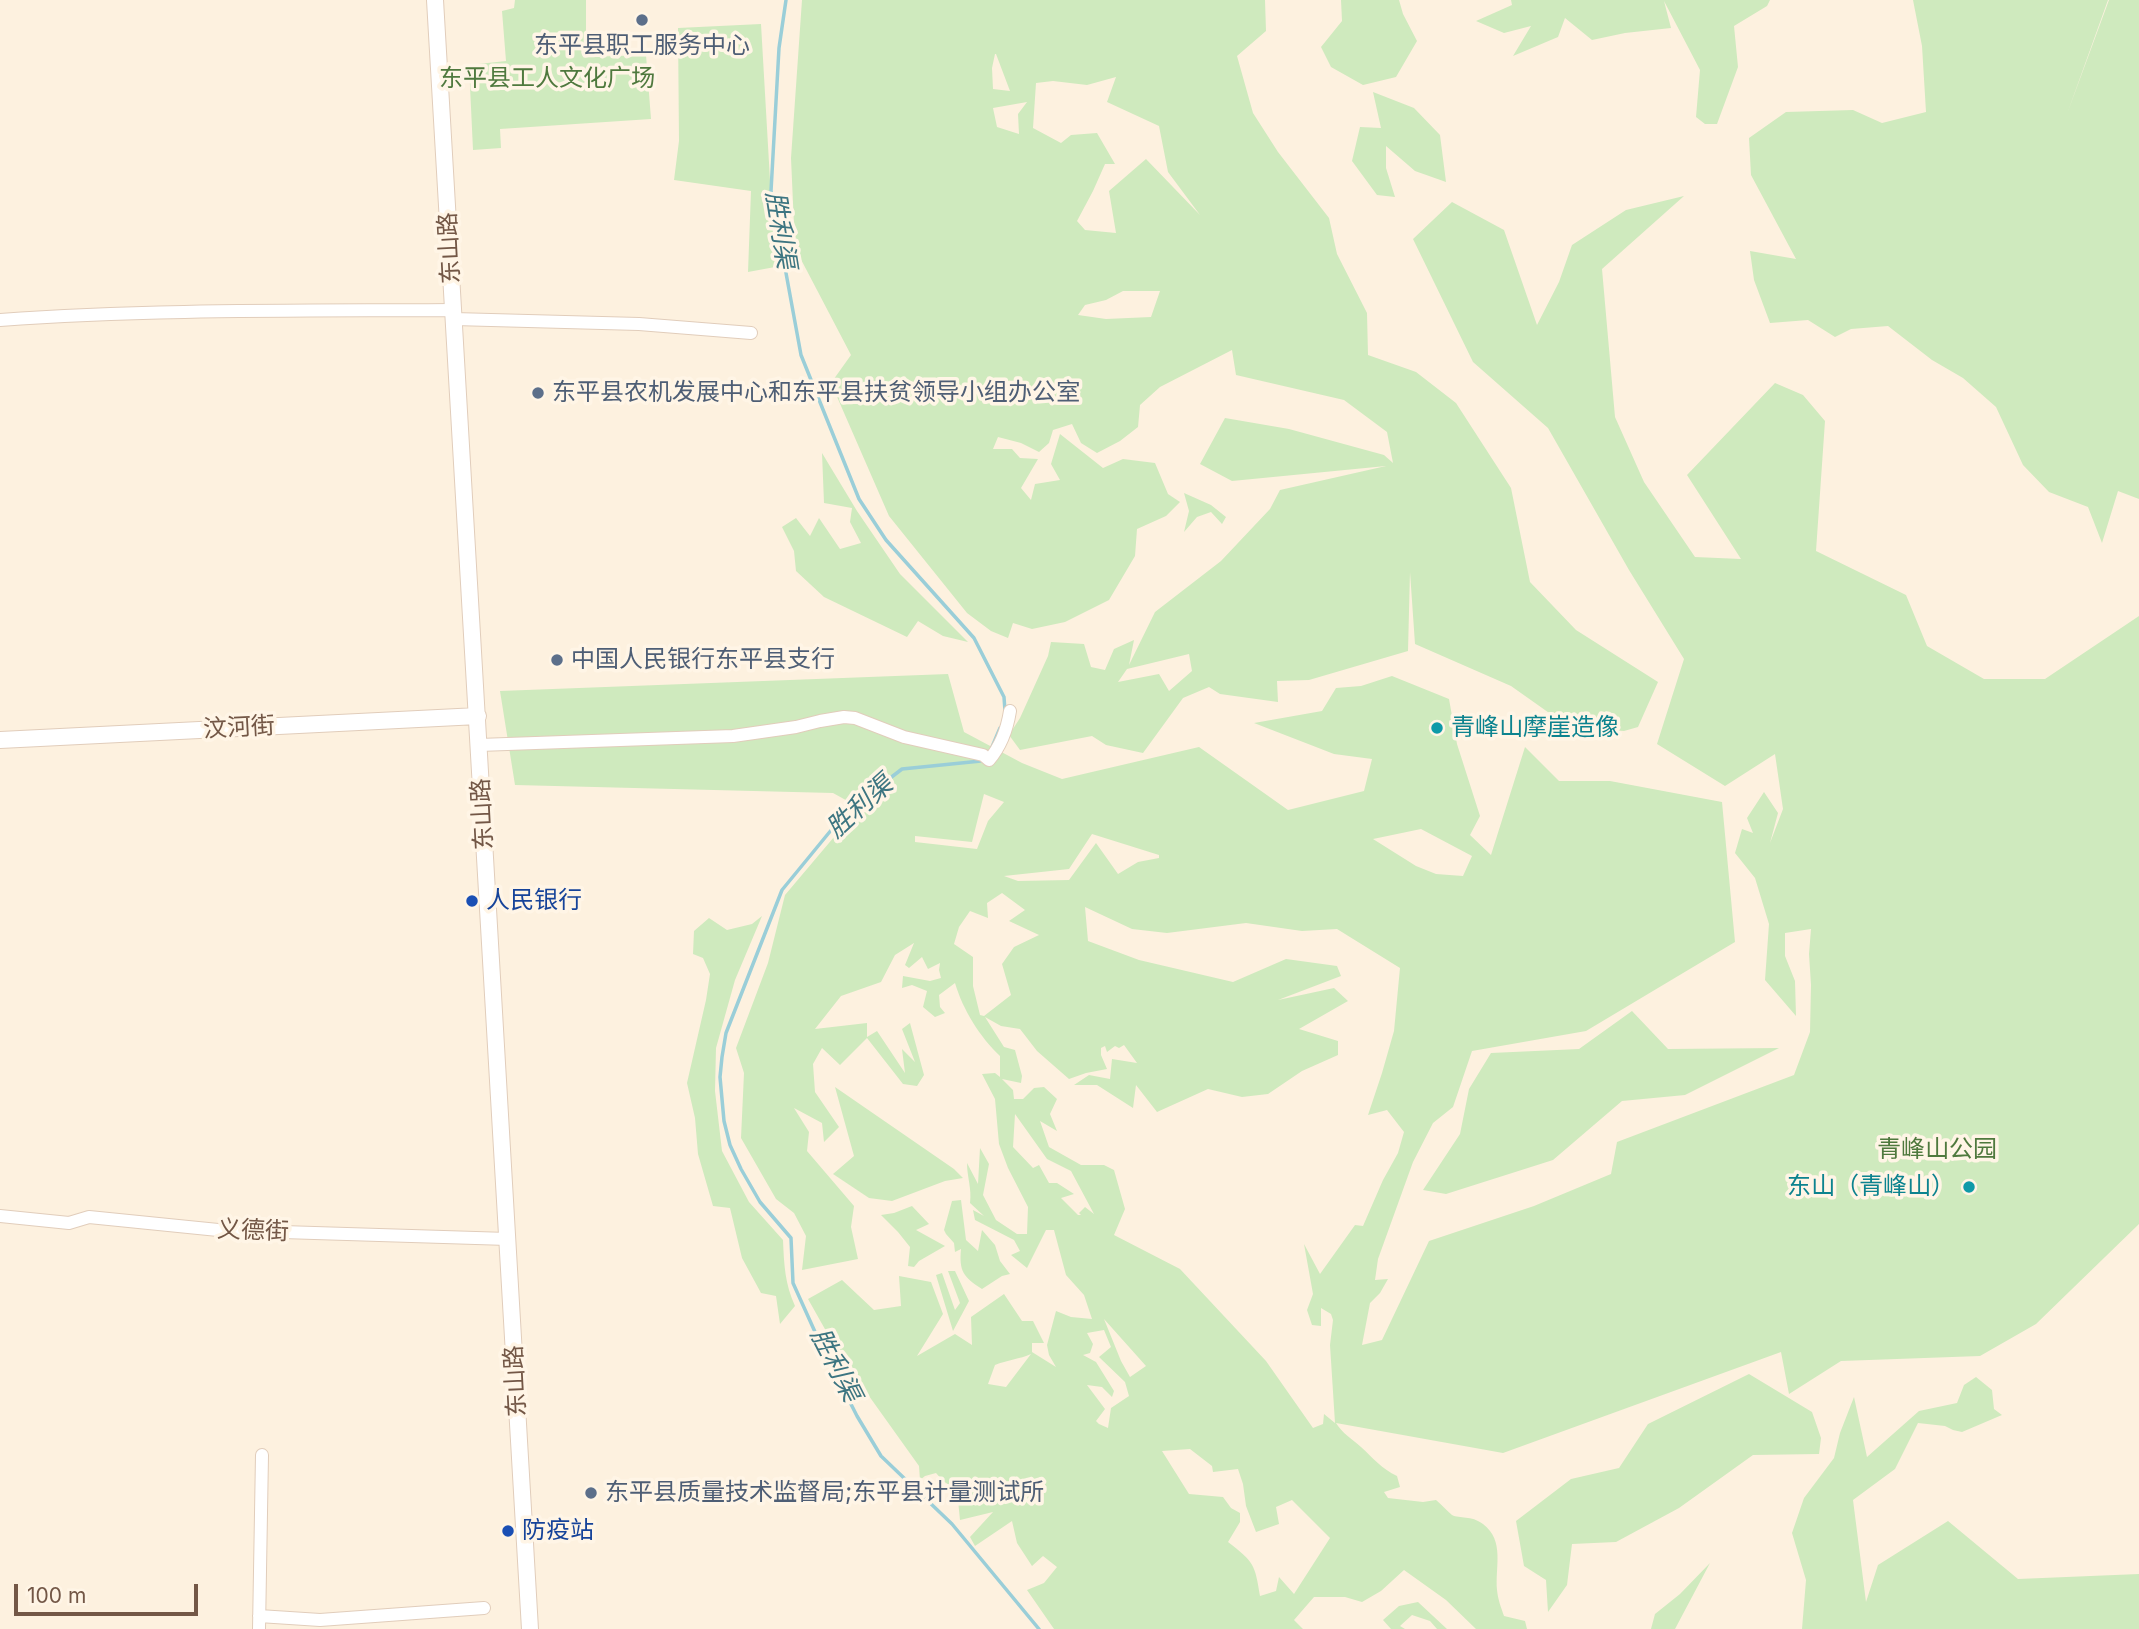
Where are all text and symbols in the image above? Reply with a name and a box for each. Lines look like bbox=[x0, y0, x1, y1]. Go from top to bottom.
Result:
marker: 东平县职工服务中心 bbox=[634, 12, 650, 28]
place label: 东平县职工服务中心 bbox=[534, 32, 750, 60]
park label: 东平县工人文化广场 bbox=[439, 65, 655, 93]
water label: 胜利渠 bbox=[758, 189, 802, 271]
street label: 东山路 bbox=[434, 211, 466, 285]
place label: 东平县农机发展中心和东平县扶贫领导小组办公室 bbox=[552, 379, 1080, 407]
marker: 东平县农机发展中心和东平县扶贫领导小组办公室 bbox=[530, 385, 546, 401]
place label: 中国人民银行东平县支行 bbox=[571, 646, 835, 674]
marker: 中国人民银行东平县支行 bbox=[549, 652, 565, 668]
street label: 汶河街 bbox=[202, 712, 276, 744]
place label: 青峰山摩崖造像 bbox=[1451, 714, 1619, 742]
marker: 青峰山摩崖造像 bbox=[1429, 720, 1445, 736]
water label: 胜利渠 bbox=[821, 769, 899, 845]
street label: 东山路 bbox=[467, 777, 499, 851]
place label: 人民银行 bbox=[486, 887, 582, 915]
marker: 人民银行 bbox=[464, 893, 480, 909]
park label: 青峰山公园 bbox=[1877, 1136, 1997, 1164]
place label: 东山（青峰山） bbox=[1787, 1173, 1955, 1201]
marker: 东山（青峰山） bbox=[1961, 1179, 1977, 1195]
street label: 义德街 bbox=[217, 1215, 289, 1247]
water label: 胜利渠 bbox=[803, 1323, 867, 1407]
street label: 东山路 bbox=[500, 1344, 532, 1418]
place label: 东平县质量技术监督局;东平县计量测试所 bbox=[605, 1479, 1044, 1507]
marker: 东平县质量技术监督局;东平县计量测试所 bbox=[583, 1485, 599, 1501]
place label: 防疫站 bbox=[522, 1517, 594, 1545]
marker: 防疫站 bbox=[500, 1523, 516, 1539]
scale bar bbox=[18, 1570, 201, 1614]
text: 100 m bbox=[27, 1583, 86, 1608]

